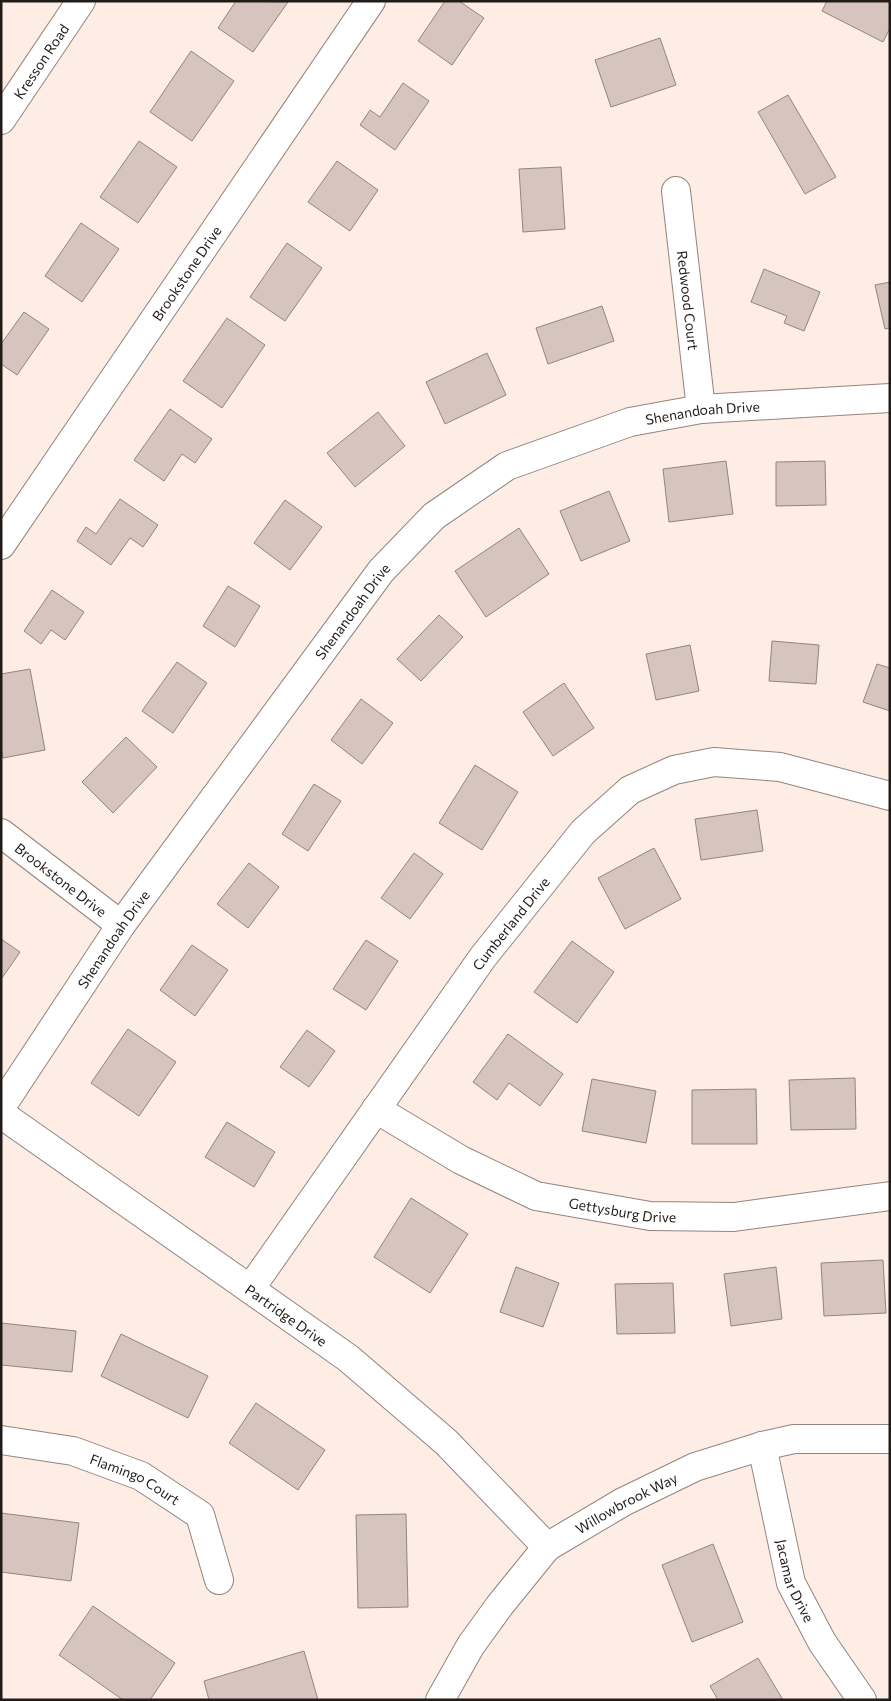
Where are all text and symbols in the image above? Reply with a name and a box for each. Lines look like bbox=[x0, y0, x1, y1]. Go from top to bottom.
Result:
street label: Kresson Road bbox=[9, 20, 72, 102]
street label: Brookstone Drive bbox=[148, 222, 224, 324]
street label: Redwood Court bbox=[674, 250, 703, 351]
street label: Shenandoah Drive bbox=[644, 397, 760, 428]
street label: Shenandoah Drive bbox=[311, 559, 393, 662]
street label: Brookstone Drive bbox=[12, 839, 111, 920]
street label: Cumberland Drive bbox=[468, 873, 552, 973]
street label: Shenandoah Drive bbox=[73, 886, 153, 991]
street label: Gettysburg Drive bbox=[567, 1193, 676, 1225]
street label: Partridge Drive bbox=[242, 1280, 331, 1349]
street label: Flamingo Court bbox=[88, 1450, 183, 1508]
street label: Willowbrook Way bbox=[572, 1469, 680, 1537]
street label: Jacamar Drive bbox=[773, 1538, 818, 1625]

